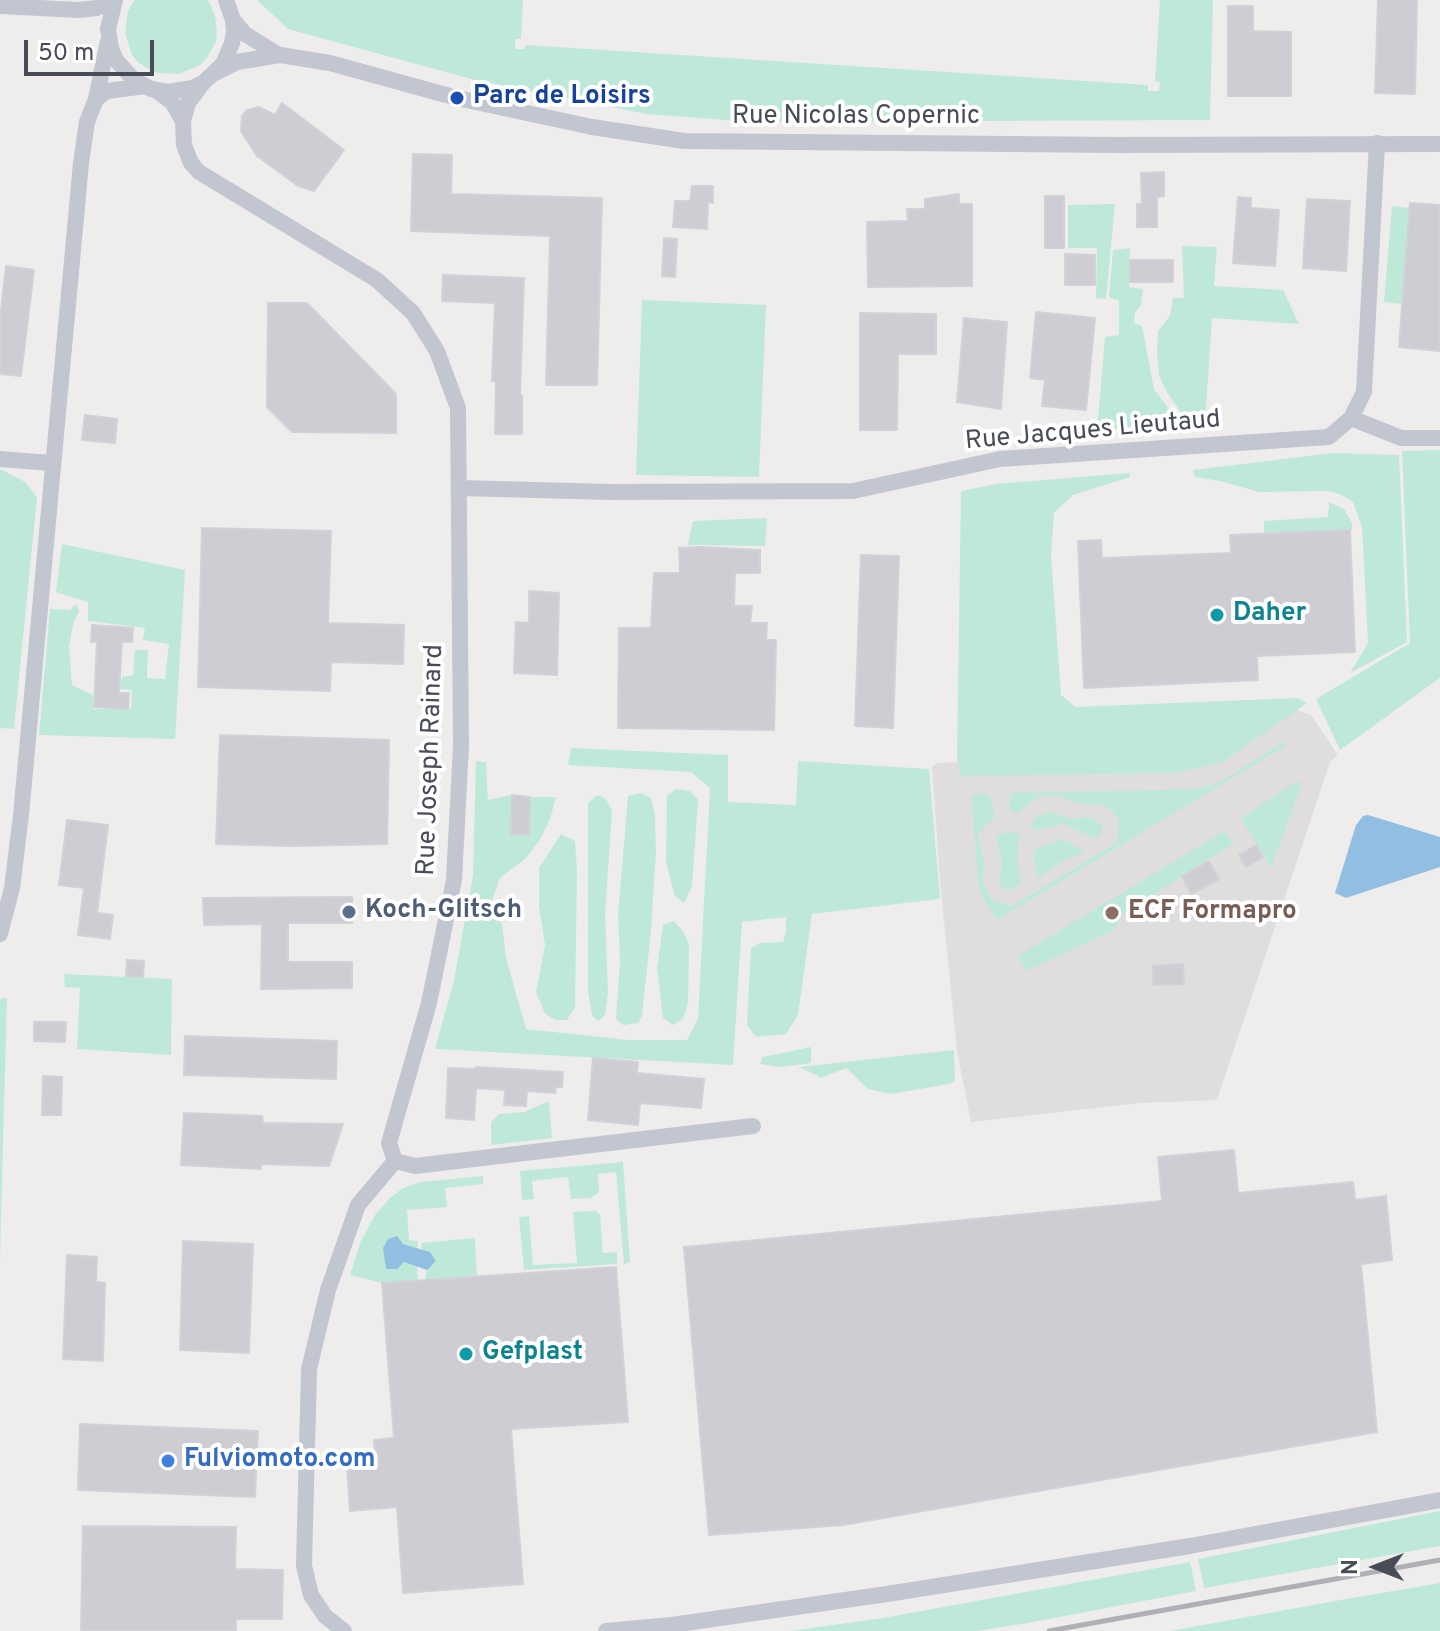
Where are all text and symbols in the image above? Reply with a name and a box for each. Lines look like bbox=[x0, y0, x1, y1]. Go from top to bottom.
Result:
scale bar bbox=[28, 24, 158, 74]
text: 50 m bbox=[38, 39, 94, 69]
place label: Parc de Loisirs bbox=[473, 82, 651, 114]
marker: Parc de Loisirs bbox=[448, 89, 466, 107]
street label: Rue Nicolas Copernic bbox=[732, 102, 980, 134]
street label: Rue Jacques Lieutaud bbox=[964, 405, 1222, 459]
place label: Daher bbox=[1233, 599, 1306, 631]
marker: Daher bbox=[1208, 606, 1226, 624]
street label: Rue Joseph Rainard bbox=[412, 644, 452, 876]
place label: Koch-Glitsch bbox=[365, 896, 522, 928]
place label: ECF Formapro bbox=[1128, 897, 1297, 929]
marker: Koch-Glitsch bbox=[340, 903, 358, 921]
marker: ECF Formapro bbox=[1103, 904, 1121, 922]
place label: Gefplast bbox=[482, 1338, 583, 1370]
marker: Gefplast bbox=[457, 1345, 475, 1363]
place label: Fulviomoto.com bbox=[184, 1445, 376, 1477]
marker: Fulviomoto.com bbox=[159, 1452, 177, 1470]
north arrow bbox=[1336, 1527, 1416, 1607]
text: N bbox=[1338, 1559, 1365, 1575]

